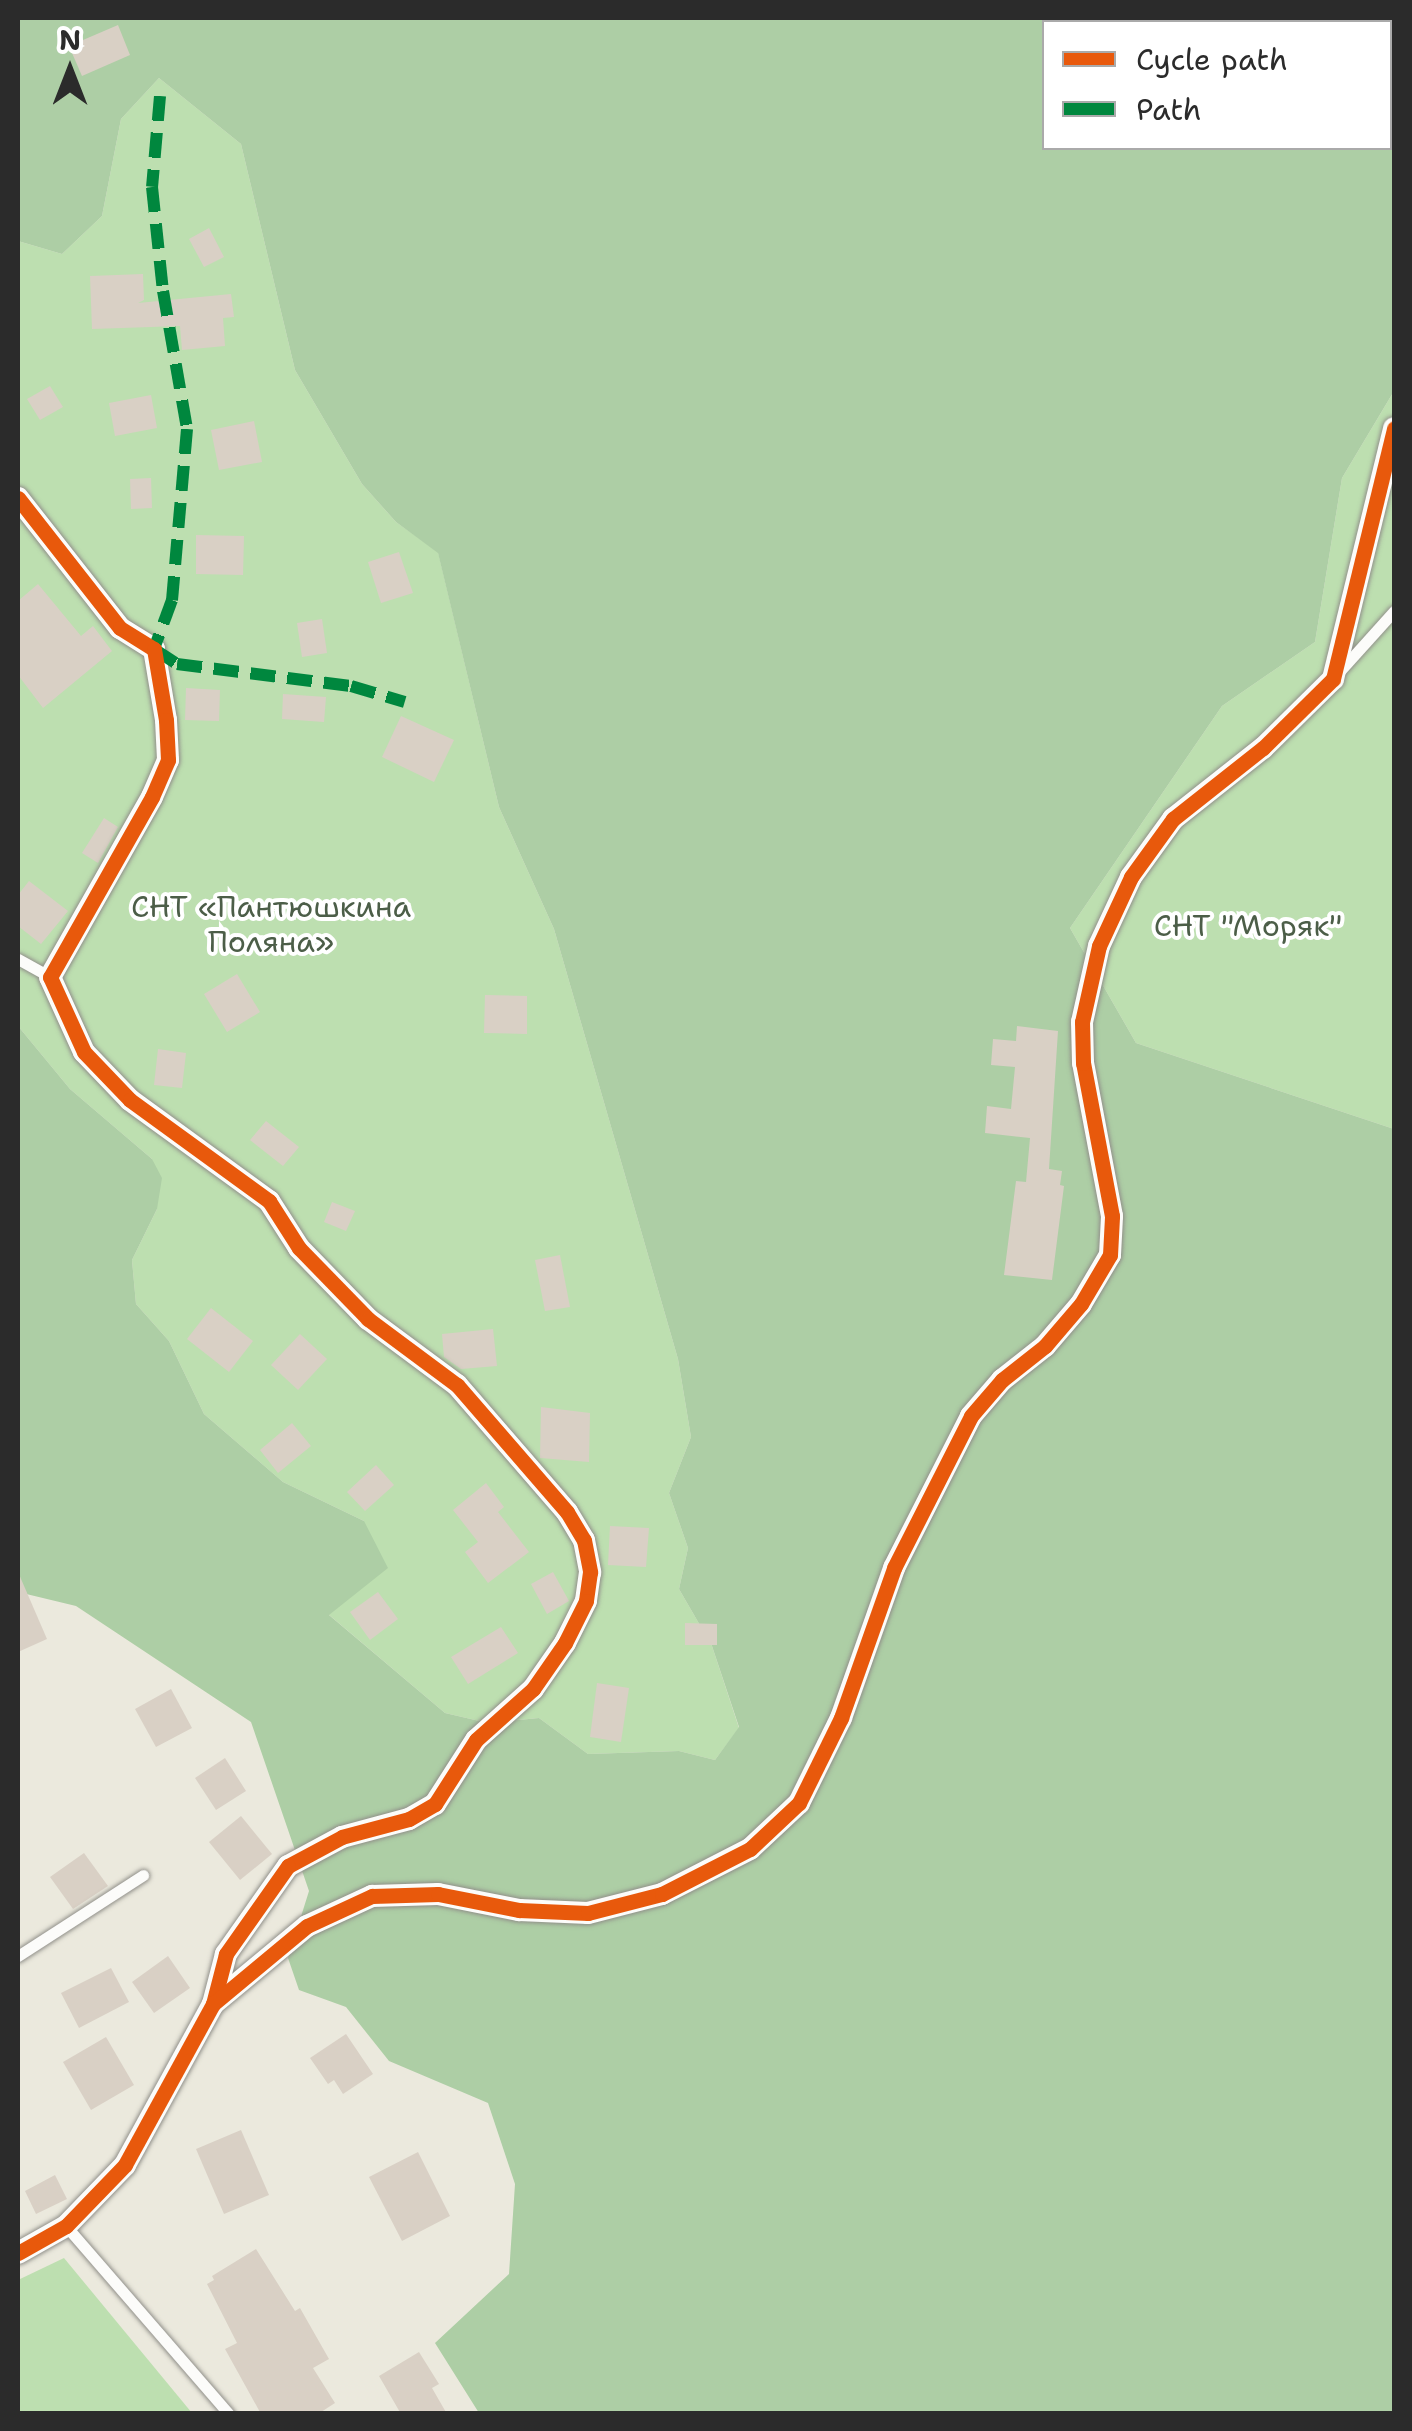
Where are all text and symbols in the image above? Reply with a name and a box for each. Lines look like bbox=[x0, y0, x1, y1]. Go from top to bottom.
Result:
north arrow bbox=[20, 20, 120, 120]
legend bbox=[1042, 20, 1392, 150]
text: N bbox=[59, 21, 81, 59]
text: Cycle path bbox=[1136, 39, 1288, 80]
text: Path bbox=[1136, 89, 1202, 130]
park label: СНТ «Пантюшкина Поляна» bbox=[131, 889, 411, 960]
park label: СНТ "Моряк" bbox=[1154, 908, 1342, 944]

